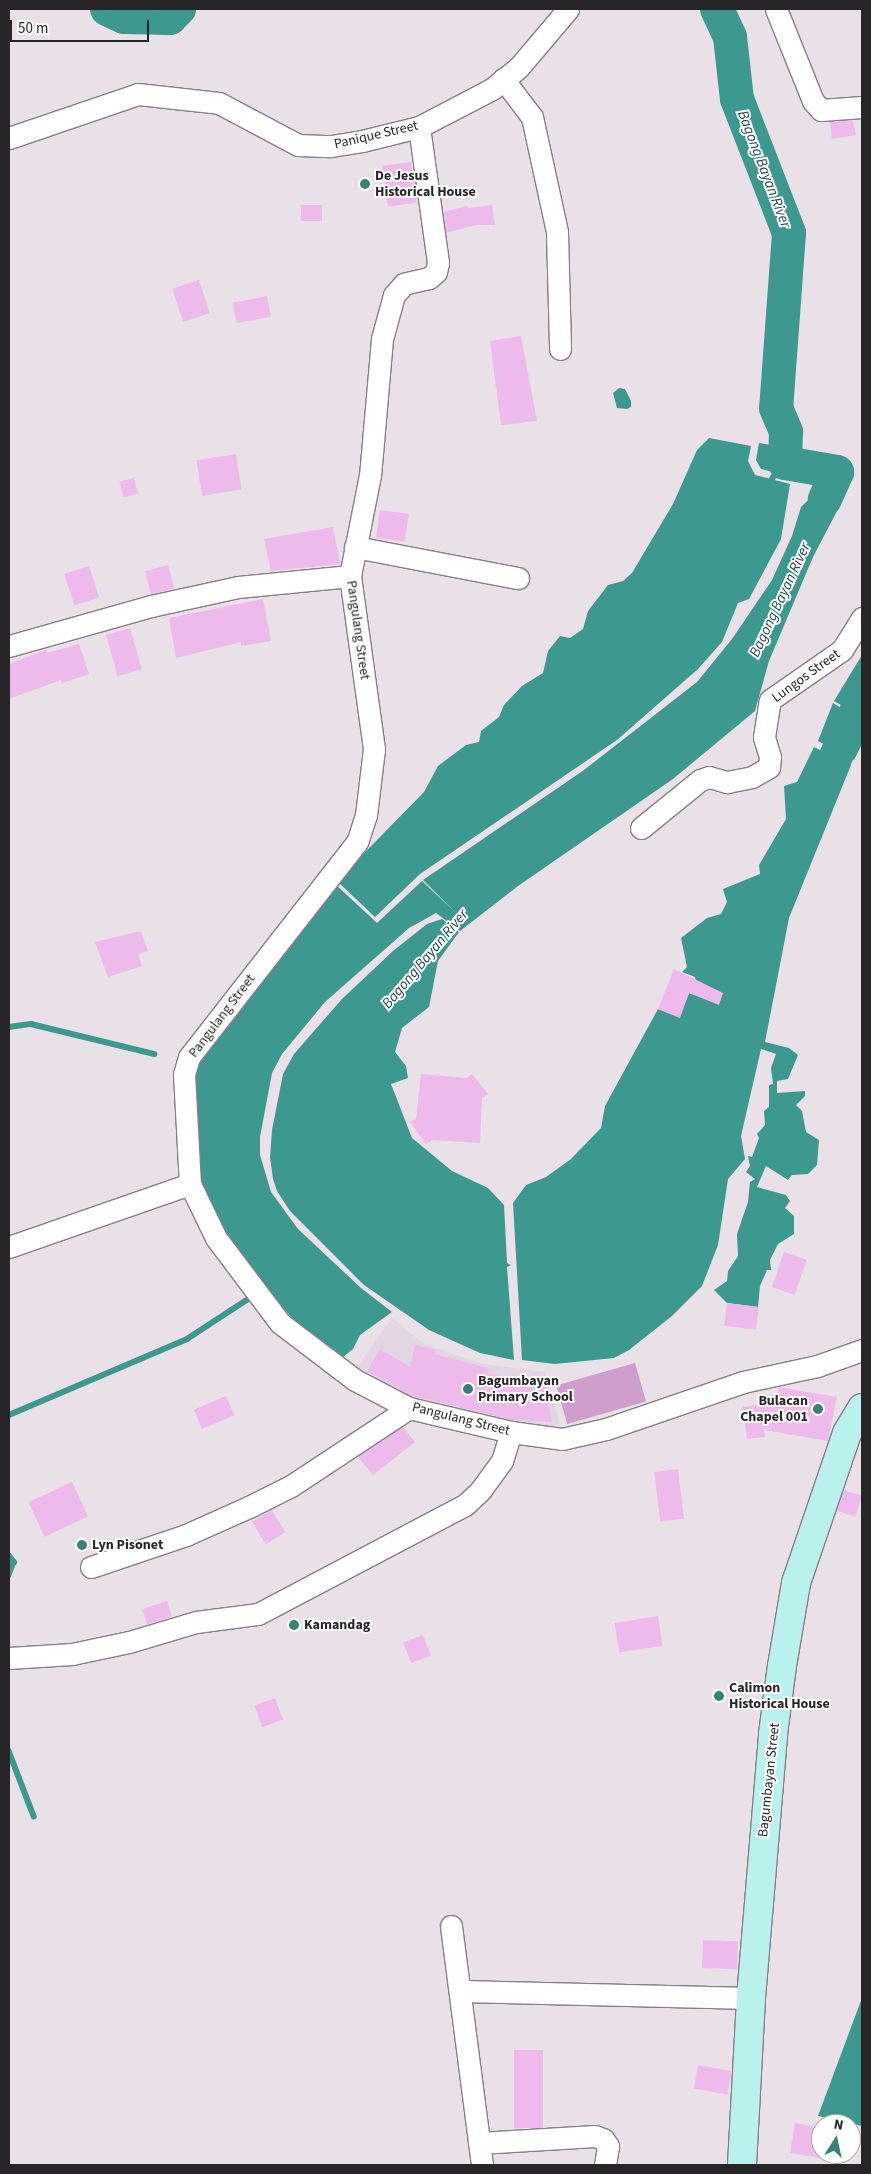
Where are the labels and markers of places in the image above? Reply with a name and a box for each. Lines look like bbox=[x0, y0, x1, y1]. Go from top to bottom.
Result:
place label: De Jesus Historical House bbox=[375, 168, 476, 200]
marker: De Jesus Historical House bbox=[359, 178, 371, 190]
place label: Bagumbayan Primary School bbox=[478, 1373, 573, 1405]
marker: Bagumbayan Primary School bbox=[462, 1383, 474, 1395]
place label: Bulacan Chapel 001 bbox=[740, 1393, 808, 1425]
marker: Bulacan Chapel 001 bbox=[812, 1403, 824, 1415]
place label: Lyn Pisonet bbox=[92, 1537, 163, 1553]
marker: Lyn Pisonet bbox=[76, 1539, 88, 1551]
place label: Kamandag bbox=[304, 1617, 370, 1633]
marker: Kamandag bbox=[288, 1619, 300, 1631]
place label: Calimon Historical House bbox=[729, 1680, 830, 1712]
marker: Calimon Historical House bbox=[713, 1690, 725, 1702]

